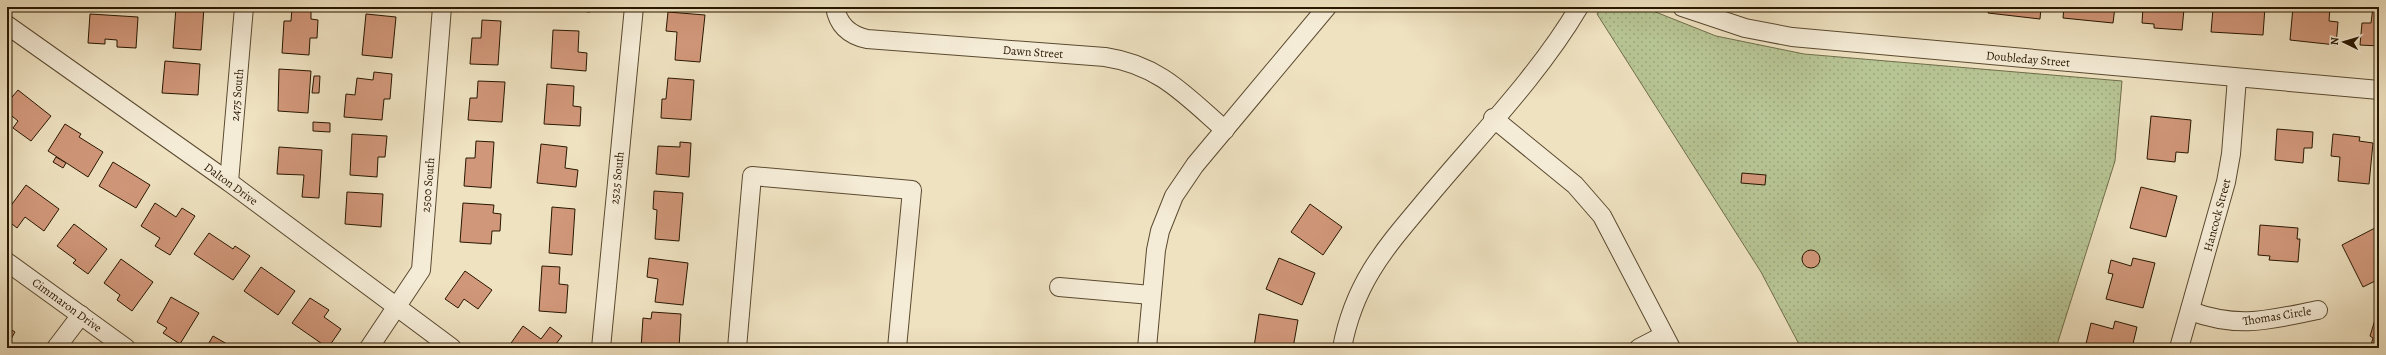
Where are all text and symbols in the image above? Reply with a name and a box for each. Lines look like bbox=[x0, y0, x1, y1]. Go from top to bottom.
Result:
north arrow bbox=[2324, 22, 2364, 62]
text: N bbox=[2327, 37, 2342, 46]
street label: Dawn Street bbox=[1002, 42, 1064, 62]
street label: Doubleday Street bbox=[1985, 47, 2071, 71]
street label: 2475 South bbox=[227, 67, 247, 122]
street label: 2525 South bbox=[606, 150, 628, 205]
street label: 2500 South bbox=[418, 156, 438, 213]
street label: Dalton Drive bbox=[201, 159, 261, 209]
street label: Hancock Street bbox=[2200, 177, 2234, 253]
street label: Cimmaron Drive bbox=[29, 274, 105, 336]
street label: Thomas Circle bbox=[2242, 303, 2312, 329]

